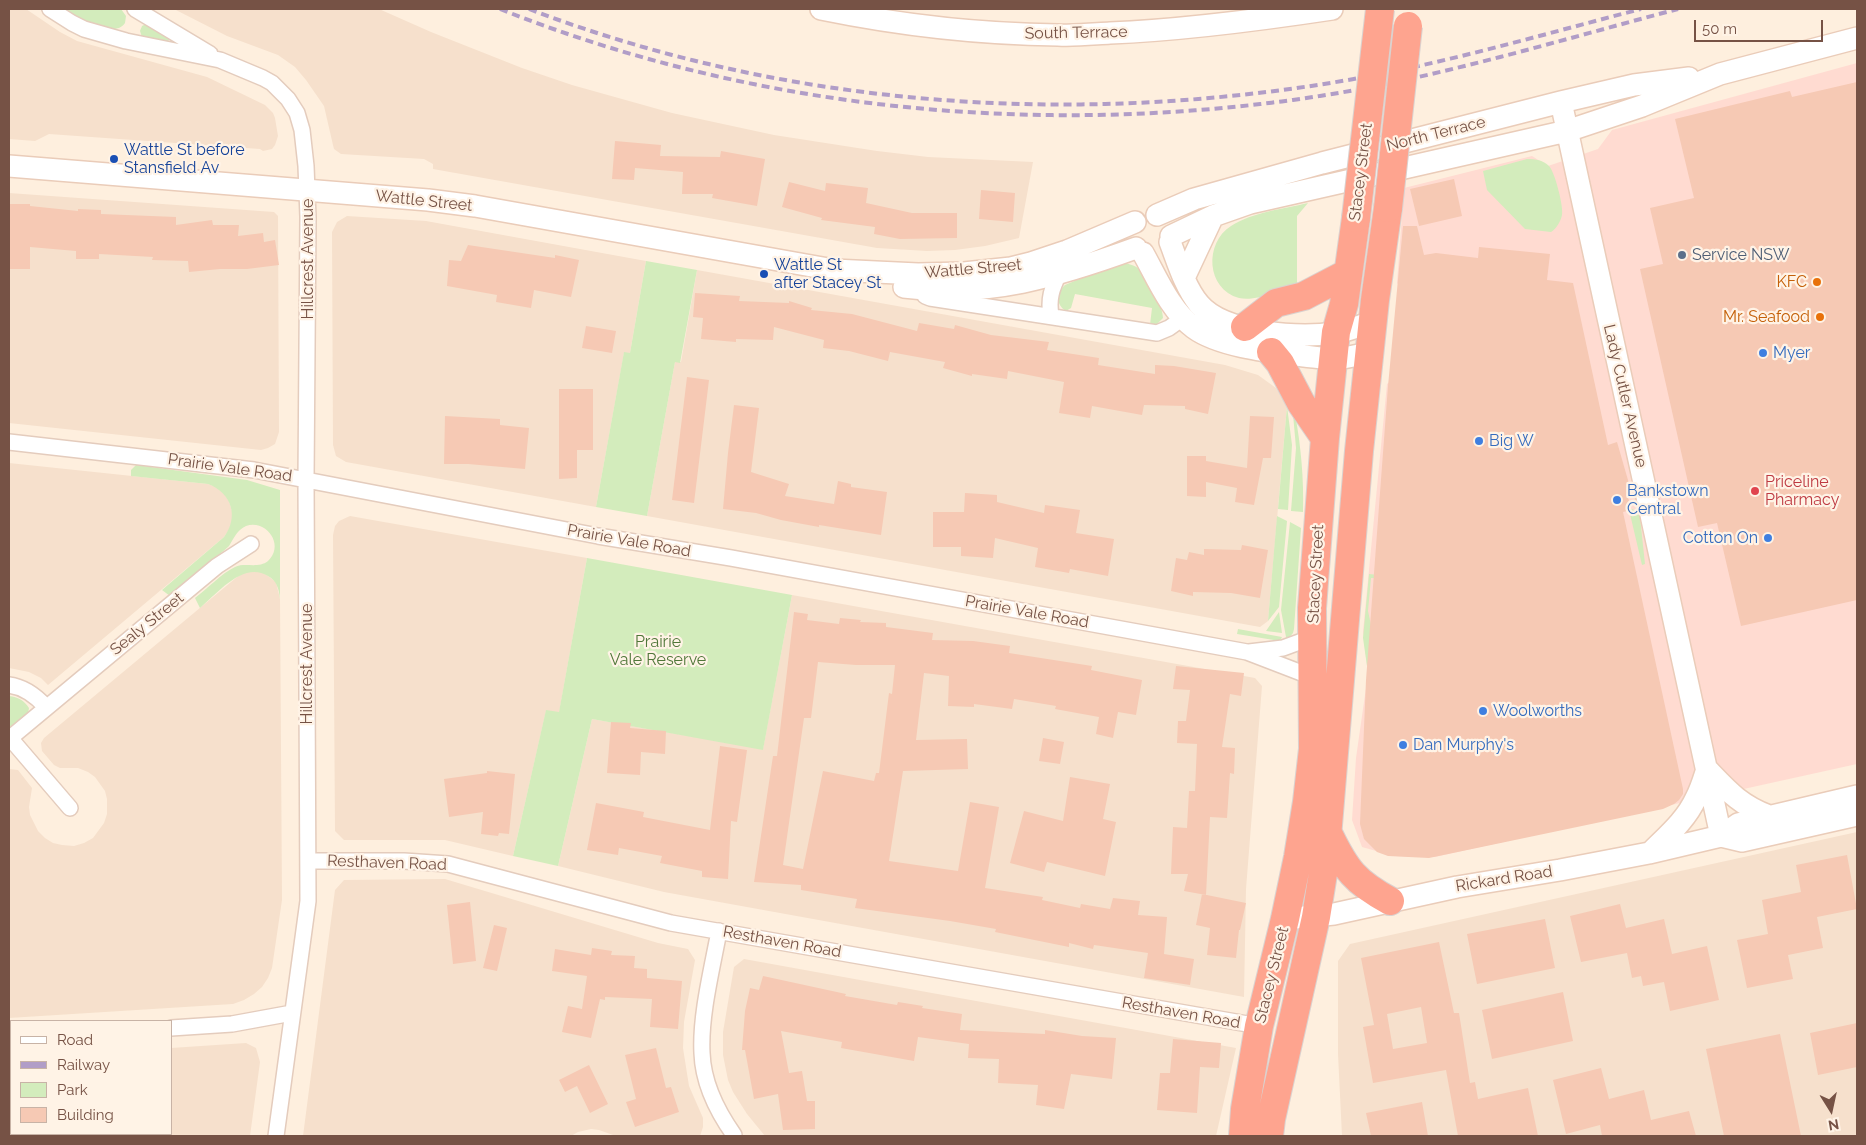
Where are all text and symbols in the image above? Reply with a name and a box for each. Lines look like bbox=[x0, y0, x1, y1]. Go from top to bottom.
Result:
scale bar bbox=[1696, 10, 1825, 42]
text: 50 m bbox=[1702, 20, 1737, 38]
street label: South Terrace bbox=[1024, 23, 1128, 43]
street label: North Terrace bbox=[1384, 112, 1488, 156]
street label: Stacey Street bbox=[1345, 122, 1377, 222]
place label: Wattle St before Stansfield Av bbox=[124, 140, 245, 178]
marker: Wattle St before Stansfield Av bbox=[108, 153, 120, 165]
street label: Wattle Street bbox=[375, 186, 473, 216]
street label: Hillcrest Avenue bbox=[298, 199, 318, 319]
place label: Service NSW bbox=[1692, 245, 1789, 265]
marker: Service NSW bbox=[1676, 249, 1688, 261]
place label: Wattle St after Stacey St bbox=[774, 255, 881, 293]
street label: Wattle Street bbox=[924, 255, 1022, 283]
marker: Wattle St after Stacey St bbox=[758, 268, 770, 280]
place label: KFC bbox=[1777, 272, 1807, 292]
marker: KFC bbox=[1811, 276, 1823, 288]
place label: Mr. Seafood bbox=[1723, 307, 1810, 327]
marker: Mr. Seafood bbox=[1814, 311, 1826, 323]
street label: Lady Cutler Avenue bbox=[1599, 323, 1651, 469]
place label: Myer bbox=[1773, 343, 1810, 363]
marker: Myer bbox=[1757, 347, 1769, 359]
place label: Big W bbox=[1489, 431, 1534, 451]
marker: Big W bbox=[1473, 435, 1485, 447]
street label: Prairie Vale Road bbox=[167, 450, 293, 486]
place label: Priceline Pharmacy bbox=[1765, 472, 1839, 510]
place label: Bankstown Central bbox=[1627, 481, 1709, 519]
marker: Priceline Pharmacy bbox=[1749, 485, 1761, 497]
marker: Bankstown Central bbox=[1611, 494, 1623, 506]
street label: Prairie Vale Road bbox=[566, 521, 692, 561]
street label: Stacey Street bbox=[1304, 524, 1328, 624]
place label: Cotton On bbox=[1683, 528, 1758, 548]
marker: Cotton On bbox=[1762, 532, 1774, 544]
street label: Sealy Street bbox=[106, 589, 188, 659]
street label: Prairie Vale Road bbox=[964, 592, 1090, 632]
street label: Hillcrest Avenue bbox=[297, 604, 317, 724]
park label: Prairie Vale Reserve bbox=[610, 632, 706, 670]
place label: Woolworths bbox=[1493, 701, 1582, 721]
marker: Woolworths bbox=[1477, 705, 1489, 717]
place label: Dan Murphy's bbox=[1413, 735, 1514, 755]
marker: Dan Murphy's bbox=[1397, 739, 1409, 751]
street label: Resthaven Road bbox=[327, 851, 447, 875]
street label: Rickard Road bbox=[1454, 862, 1554, 896]
street label: Resthaven Road bbox=[721, 922, 843, 962]
street label: Stacey Street bbox=[1251, 925, 1293, 1025]
street label: Resthaven Road bbox=[1120, 993, 1242, 1033]
legend bbox=[10, 1020, 172, 1135]
text: Road bbox=[57, 1031, 93, 1049]
text: Railway bbox=[57, 1056, 110, 1074]
text: Park bbox=[57, 1081, 88, 1099]
north arrow bbox=[1806, 1085, 1856, 1135]
text: Building bbox=[57, 1106, 114, 1124]
text: N bbox=[1827, 1116, 1840, 1134]

